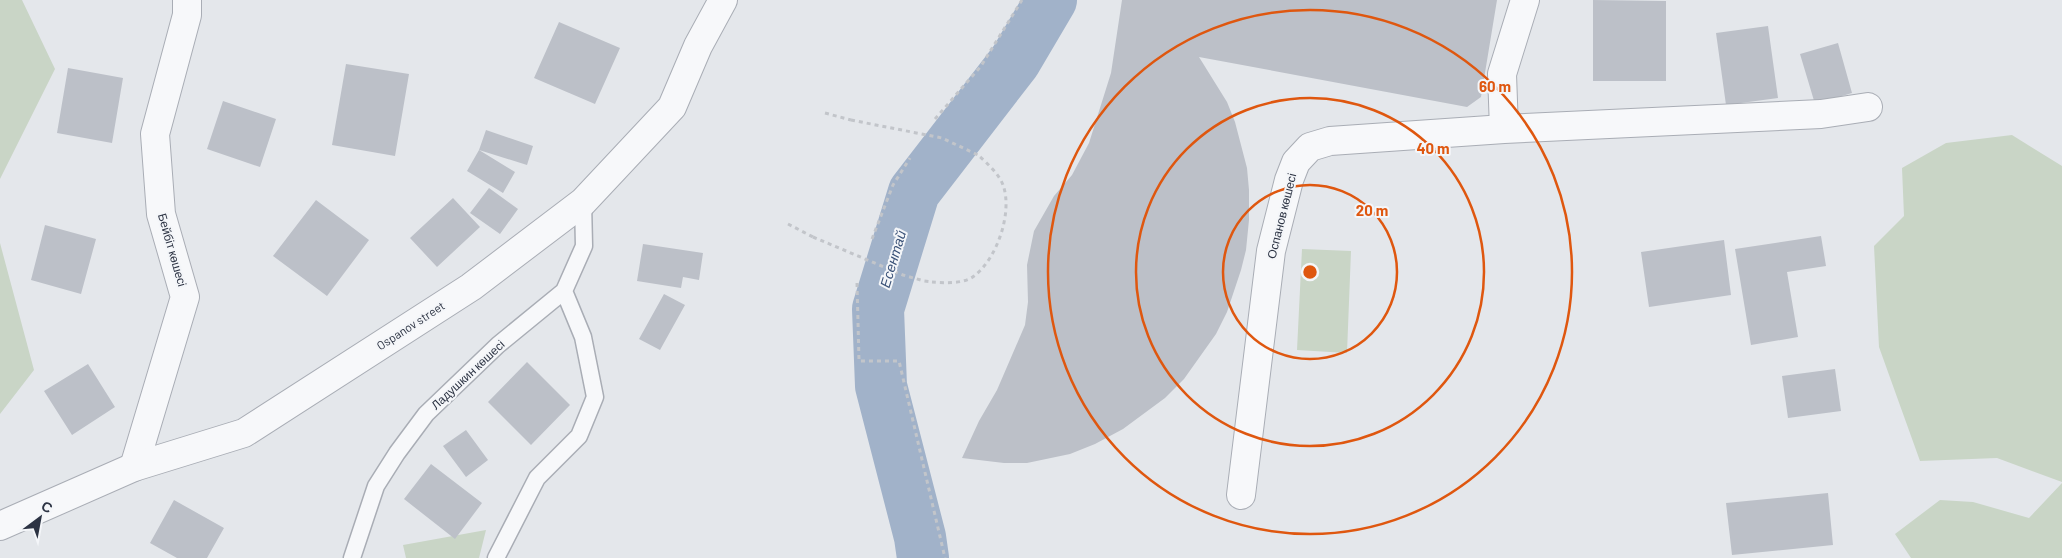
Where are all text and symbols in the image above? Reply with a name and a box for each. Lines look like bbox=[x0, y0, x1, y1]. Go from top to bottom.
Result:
text: 60 m bbox=[1479, 77, 1511, 95]
text: 40 m bbox=[1416, 139, 1450, 157]
street label: Оспанов көшесі bbox=[1264, 172, 1298, 260]
text: 20 m bbox=[1356, 201, 1388, 219]
street label: Бейбіт көшесі bbox=[156, 211, 190, 288]
water label: Есентай bbox=[876, 228, 909, 290]
centre of rings bbox=[1301, 263, 1319, 281]
street label: Ospanov street bbox=[374, 298, 447, 352]
street label: Ладушкин көшесі bbox=[428, 337, 508, 413]
north arrow bbox=[15, 493, 65, 543]
text: С bbox=[38, 497, 56, 516]

